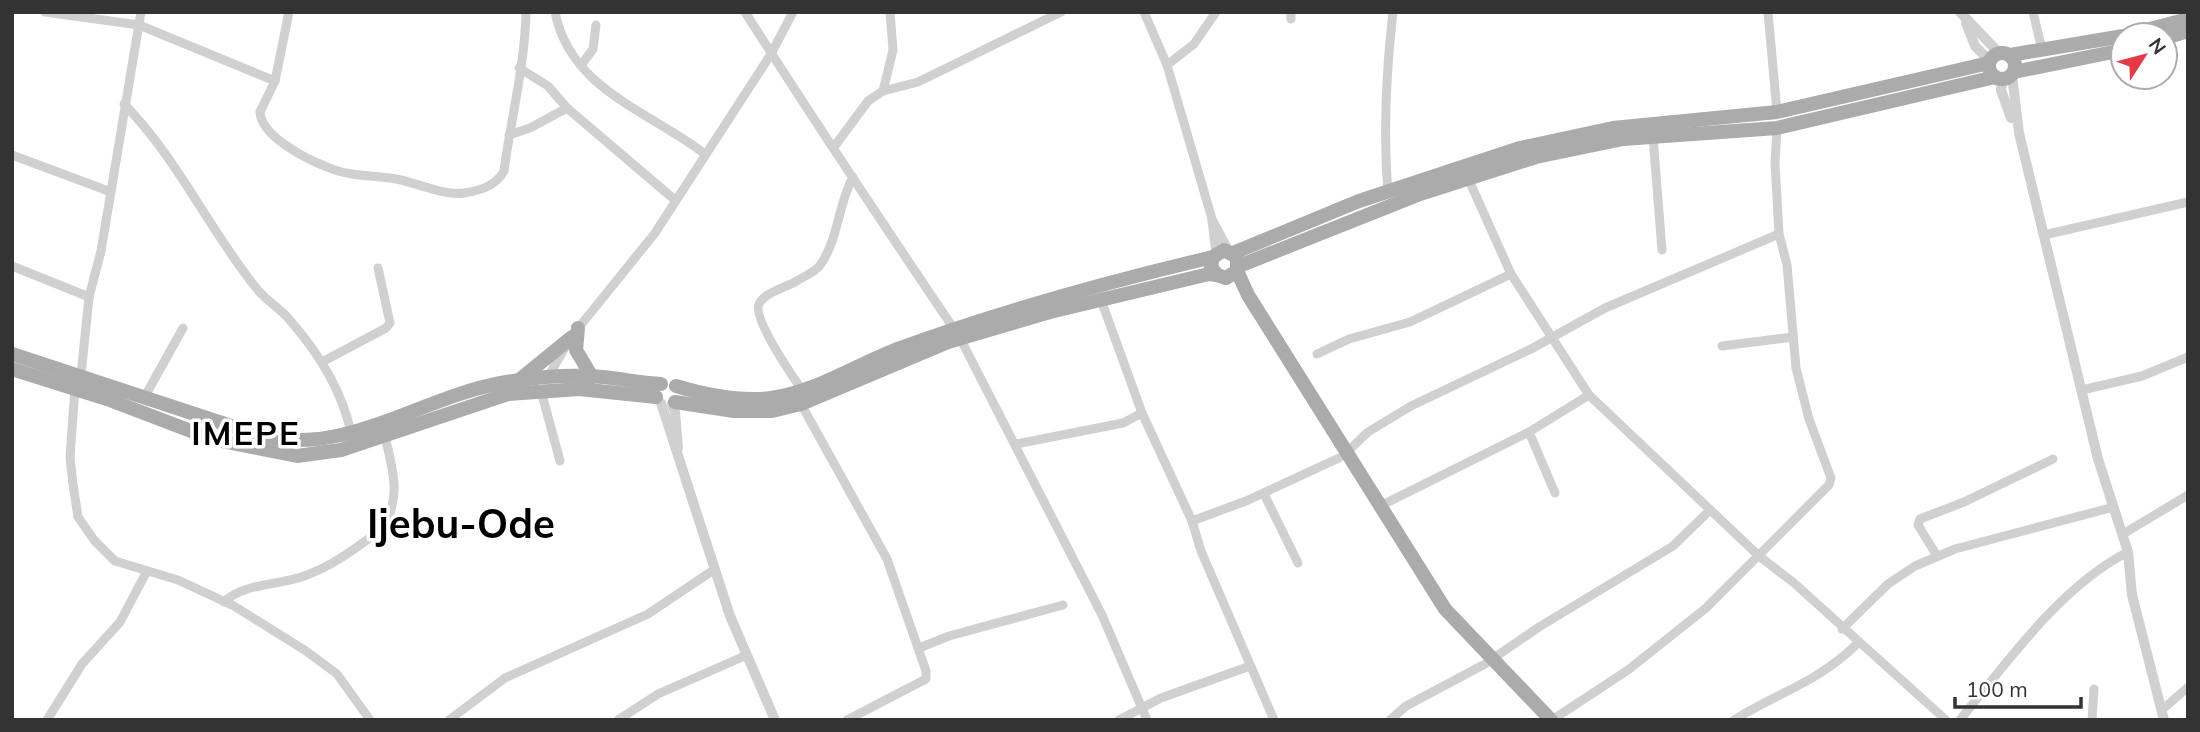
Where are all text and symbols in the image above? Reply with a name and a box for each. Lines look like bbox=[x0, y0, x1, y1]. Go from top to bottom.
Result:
north arrow bbox=[2109, 21, 2179, 91]
text: N bbox=[2144, 33, 2172, 59]
district label: IMEPE bbox=[191, 412, 301, 453]
district label: Ijebu-Ode bbox=[367, 498, 555, 548]
scale bar bbox=[1955, 666, 2081, 710]
text: 100 m bbox=[1966, 676, 2028, 702]

